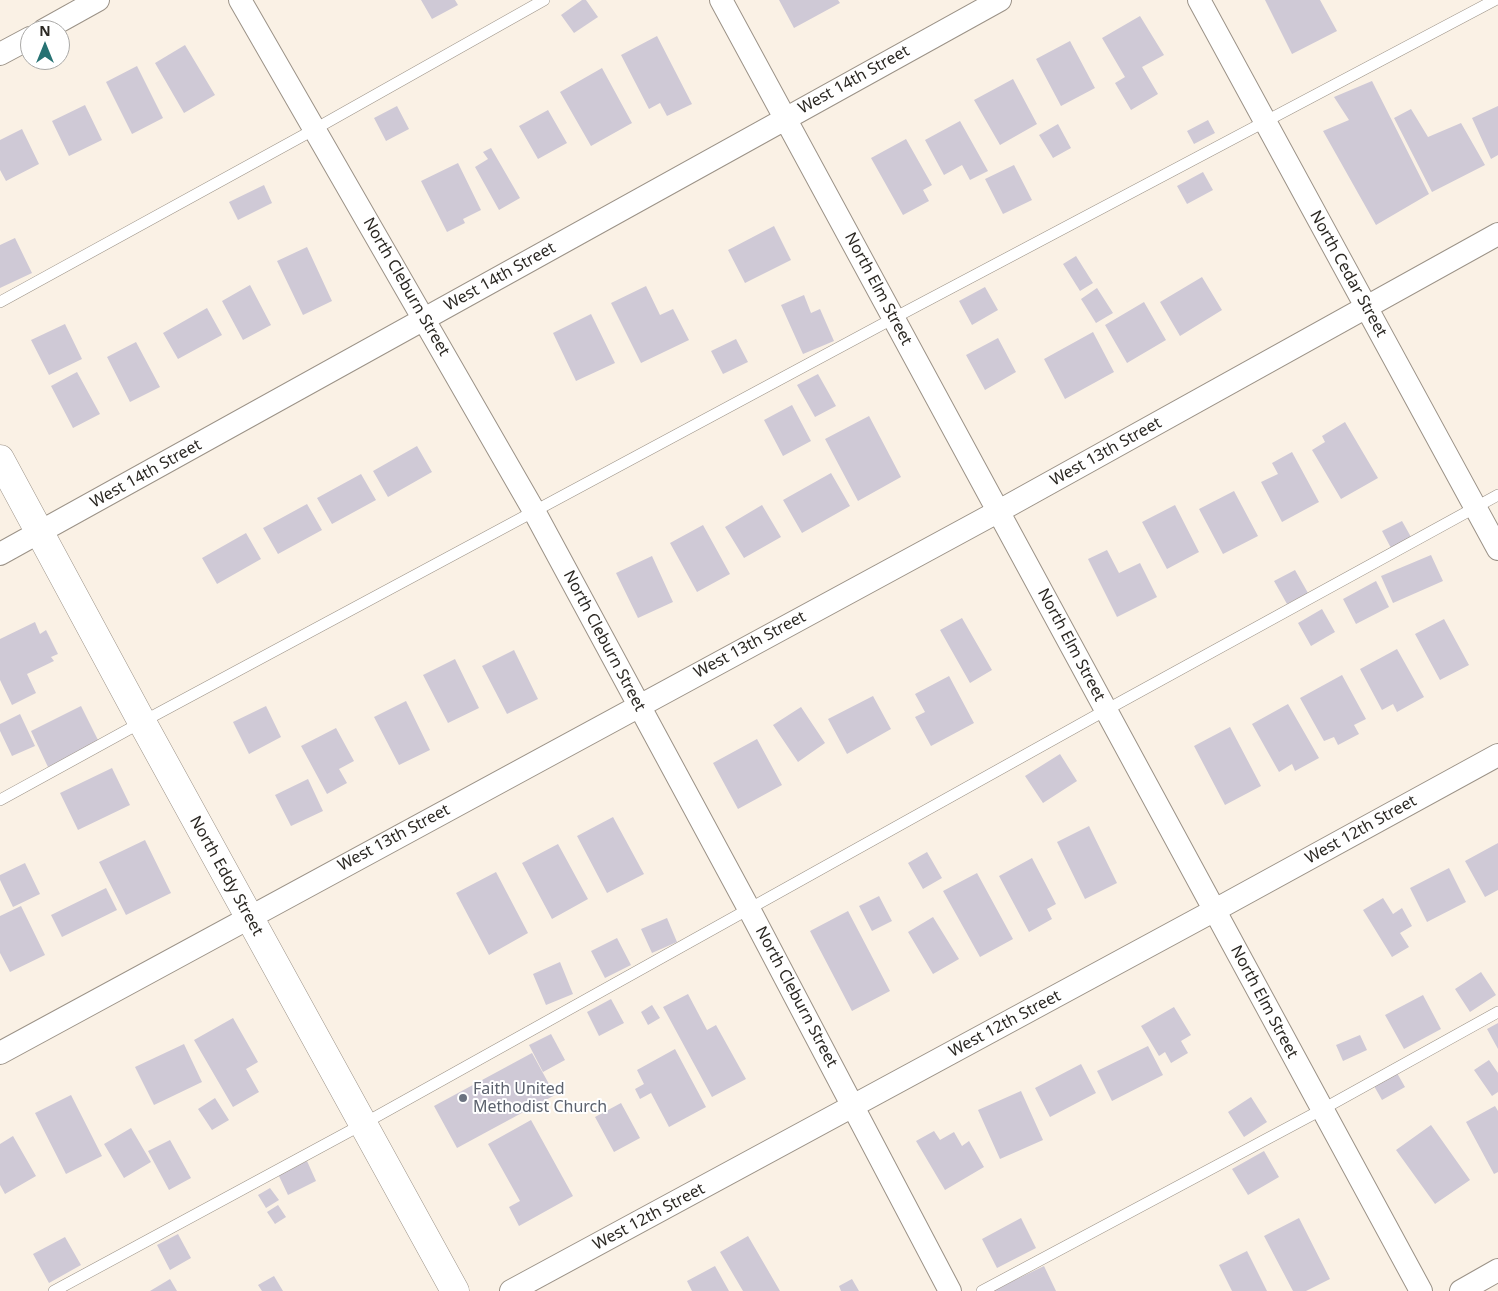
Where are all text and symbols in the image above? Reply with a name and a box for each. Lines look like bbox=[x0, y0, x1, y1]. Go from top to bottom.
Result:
north arrow bbox=[20, 20, 70, 70]
text: N bbox=[39, 21, 51, 40]
street label: West 14th Street bbox=[795, 42, 913, 118]
street label: North Cedar Street bbox=[1305, 207, 1391, 341]
street label: North Cleburn Street bbox=[359, 214, 453, 360]
street label: North Elm Street bbox=[840, 229, 916, 349]
street label: West 14th Street bbox=[441, 239, 559, 315]
street label: West 13th Street bbox=[1047, 414, 1165, 490]
street label: West 14th Street bbox=[87, 436, 205, 512]
street label: North Cleburn Street bbox=[559, 567, 649, 715]
street label: North Elm Street bbox=[1033, 585, 1109, 705]
street label: West 13th Street bbox=[691, 607, 809, 683]
street label: West 12th Street bbox=[1302, 792, 1420, 868]
street label: West 13th Street bbox=[335, 800, 453, 876]
street label: North Eddy Street bbox=[185, 813, 267, 939]
street label: North Cleburn Street bbox=[751, 923, 841, 1071]
street label: North Elm Street bbox=[1226, 942, 1302, 1062]
street label: West 12th Street bbox=[946, 986, 1064, 1062]
place label: Faith United Methodist Church bbox=[473, 1079, 607, 1117]
marker: Faith United Methodist Church bbox=[457, 1092, 469, 1104]
street label: West 12th Street bbox=[590, 1179, 708, 1255]

